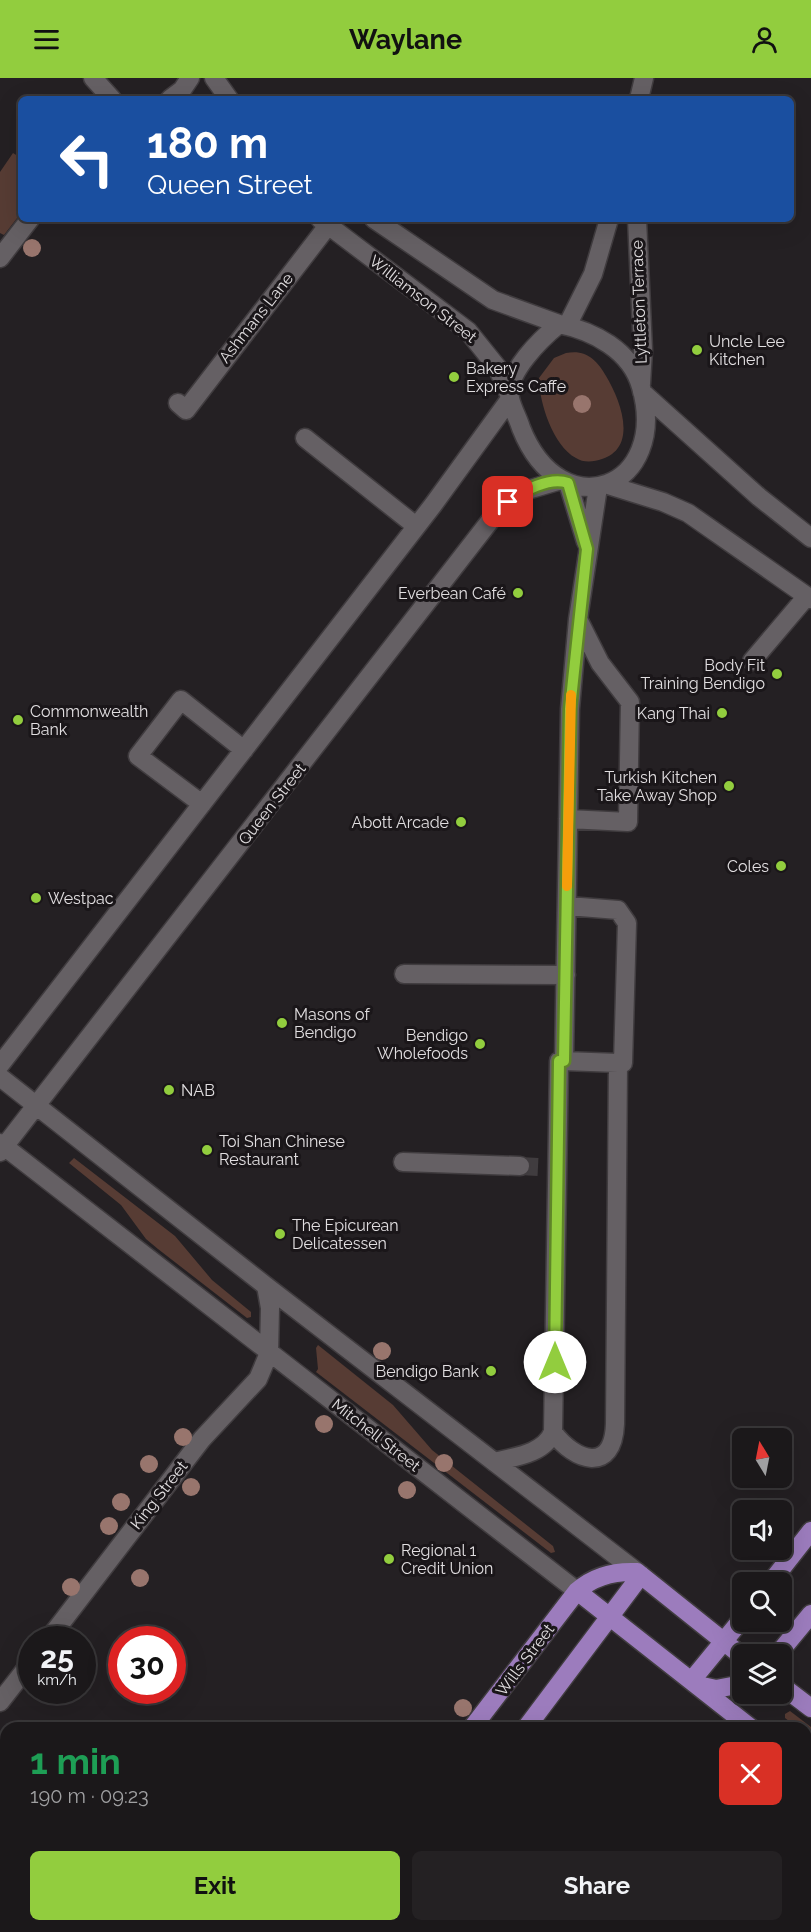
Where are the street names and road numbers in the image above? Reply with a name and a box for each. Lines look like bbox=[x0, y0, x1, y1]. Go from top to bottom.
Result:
street label: Lyttleton Terrace bbox=[627, 240, 651, 364]
street label: Williamson Street bbox=[366, 251, 481, 347]
street label: Ashmans Lane bbox=[215, 269, 297, 367]
street label: Queen Street bbox=[234, 759, 310, 848]
street label: Mitchell Street bbox=[328, 1395, 424, 1476]
street label: King Street bbox=[126, 1457, 192, 1533]
street label: Wills Street bbox=[492, 1620, 559, 1700]

